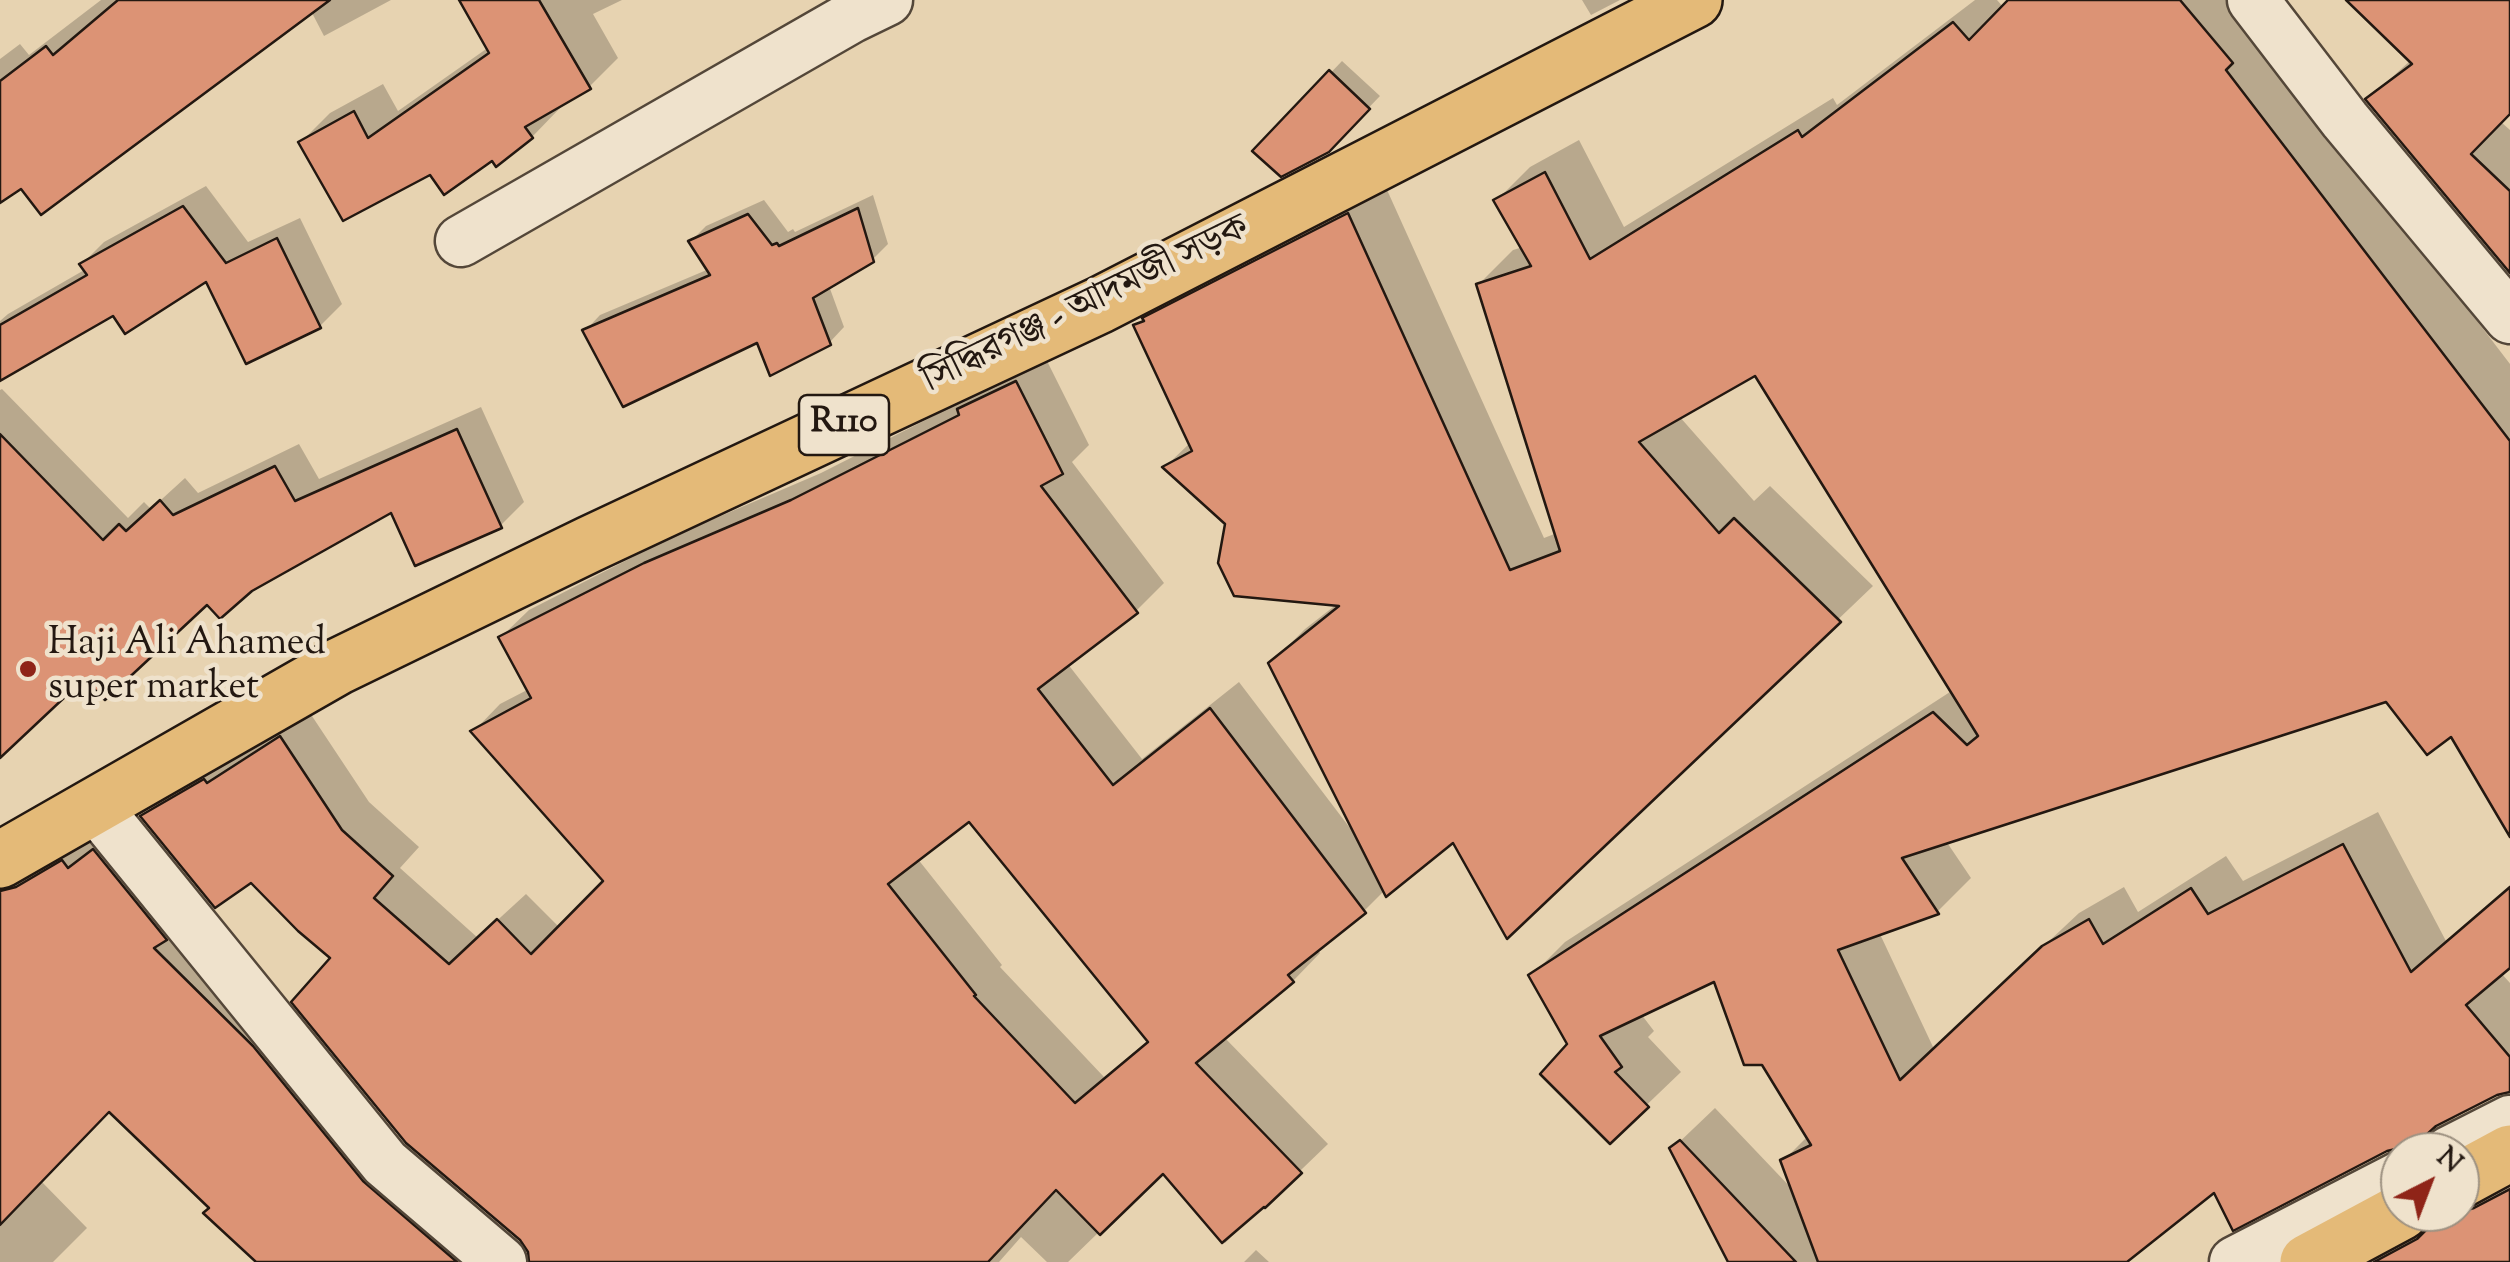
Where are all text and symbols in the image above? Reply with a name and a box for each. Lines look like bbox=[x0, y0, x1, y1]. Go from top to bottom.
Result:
street label: সিদ্ধিরগঞ্জ - আদমজী সড়ক bbox=[916, 208, 1258, 406]
road number: R110 bbox=[799, 395, 889, 455]
place label: Haji Ali Ahamed super market bbox=[48, 624, 326, 714]
marker: Haji Ali Ahamed super market bbox=[17, 658, 39, 680]
north arrow bbox=[2380, 1132, 2480, 1232]
text: N bbox=[2427, 1139, 2470, 1184]

